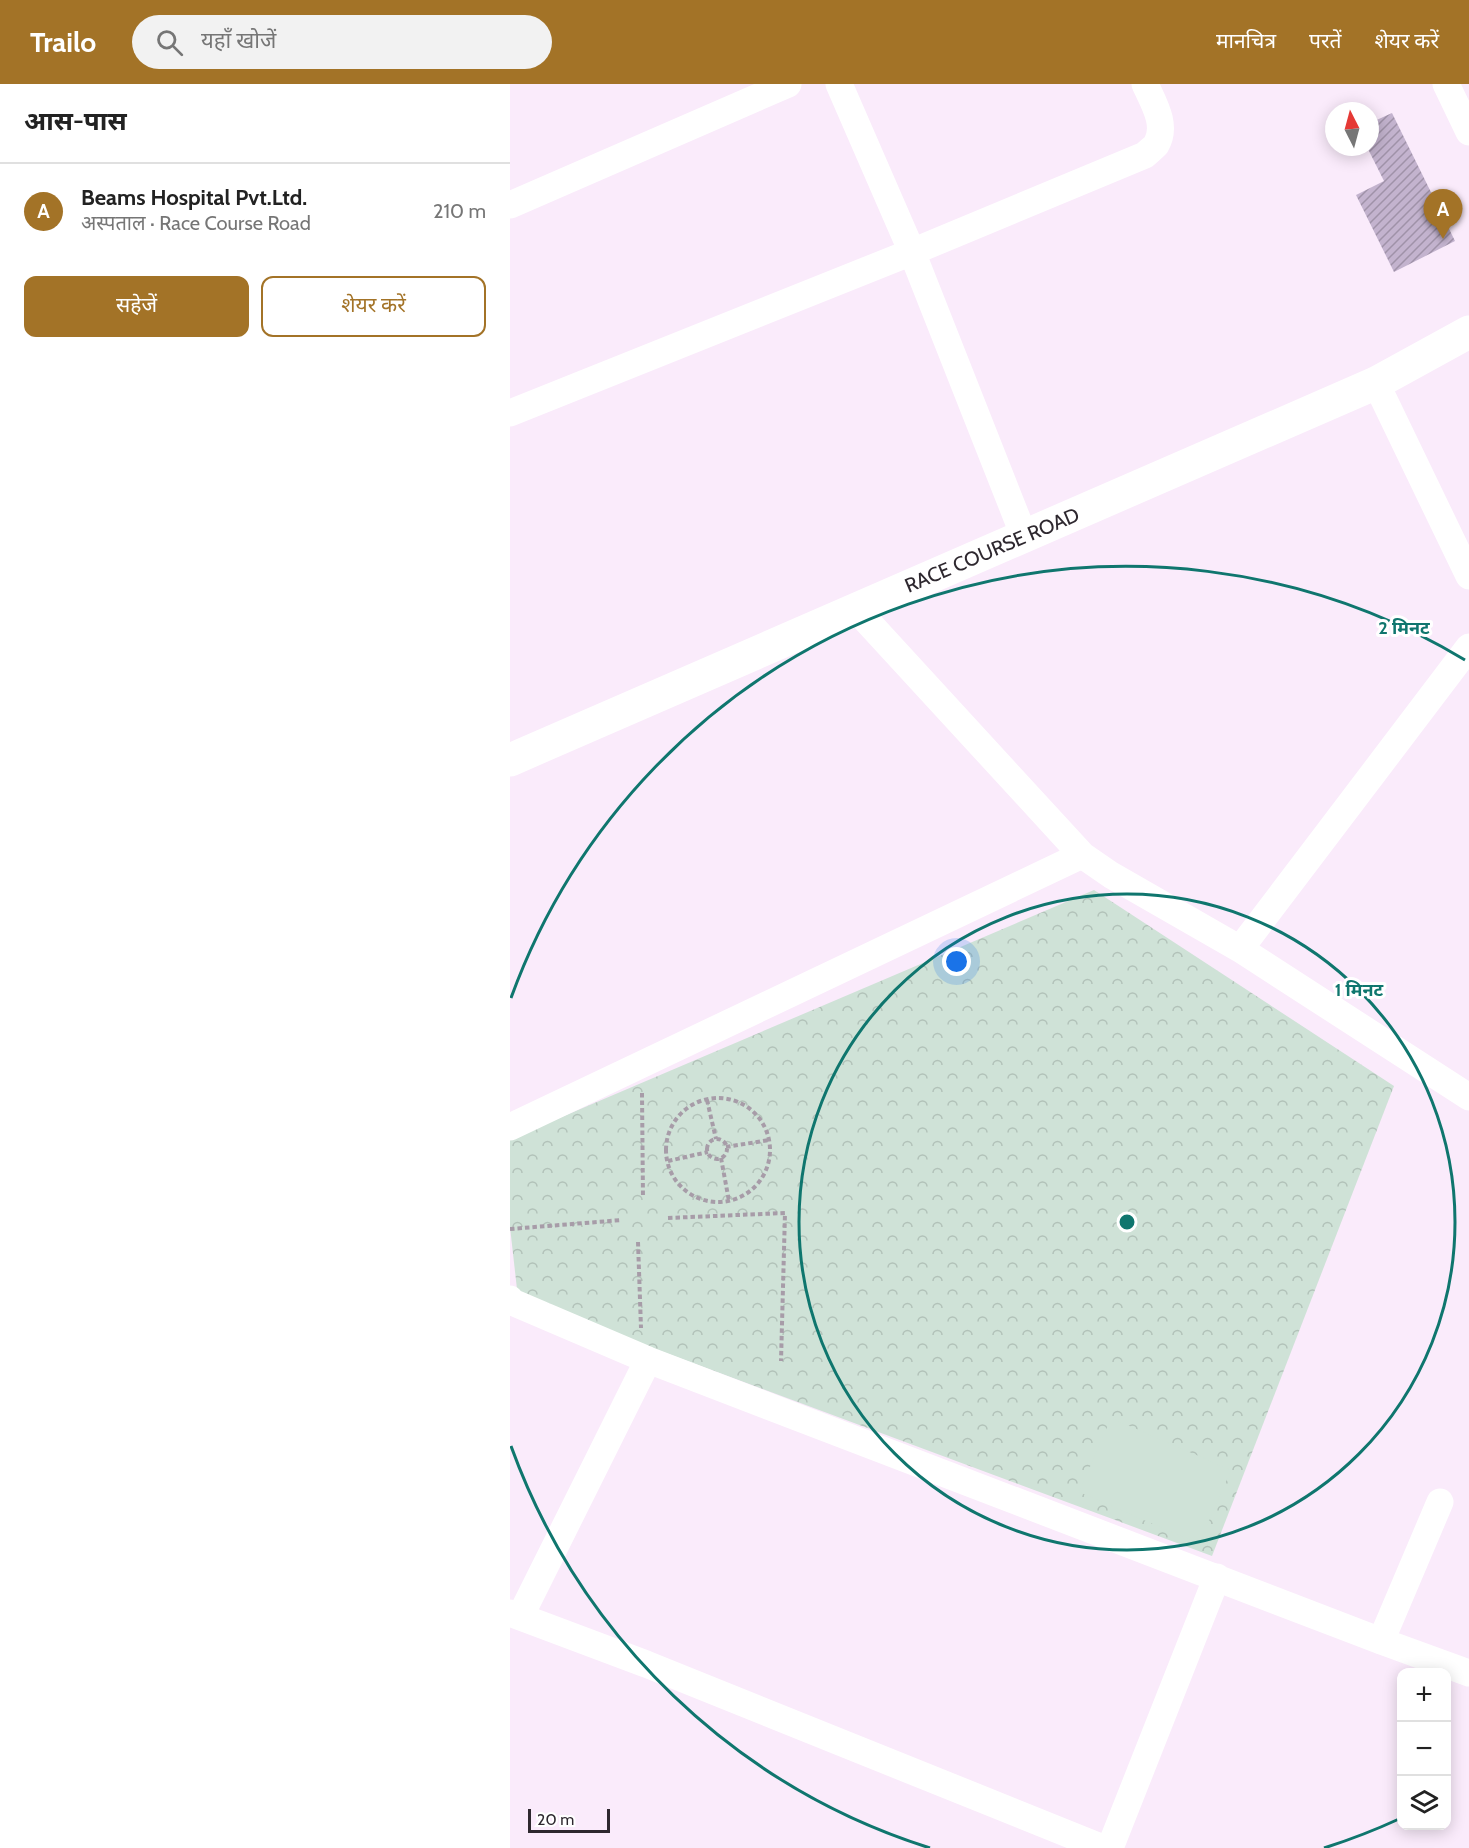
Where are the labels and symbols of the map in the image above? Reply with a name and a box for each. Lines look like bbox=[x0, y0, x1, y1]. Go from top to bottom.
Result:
north arrow bbox=[1325, 102, 1379, 156]
pin: A bbox=[1424, 190, 1462, 239]
street label: RACE COURSE ROAD bbox=[901, 502, 1083, 598]
text: 2 मिनट bbox=[1378, 617, 1430, 639]
your location bbox=[942, 947, 971, 976]
text: 1 मिनट bbox=[1335, 979, 1384, 1001]
centre of rings bbox=[1117, 1212, 1137, 1232]
scale bar bbox=[528, 1806, 610, 1834]

